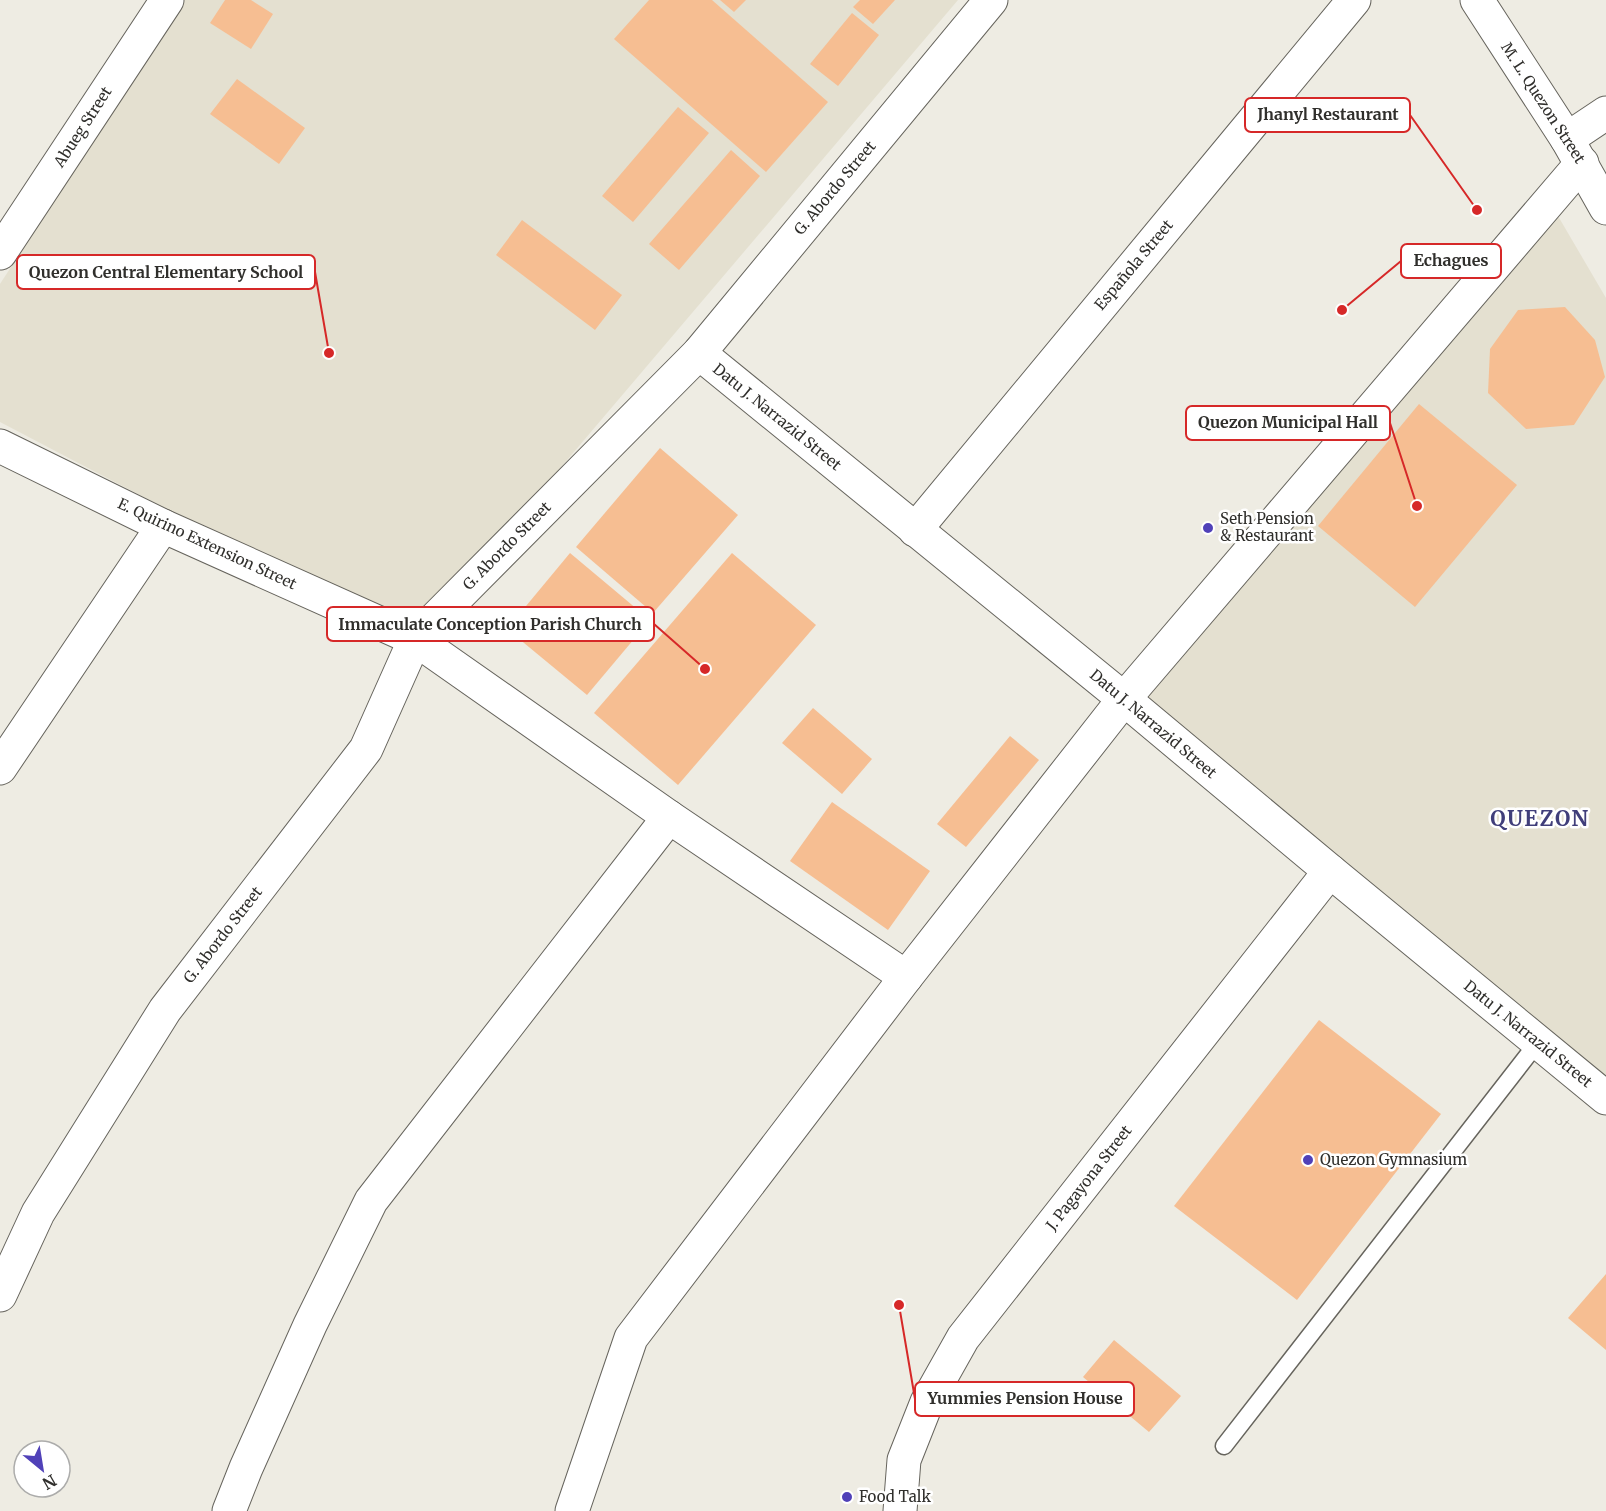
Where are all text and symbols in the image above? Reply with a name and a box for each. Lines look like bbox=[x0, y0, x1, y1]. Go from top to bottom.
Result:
street label: M. L. Quezon Street bbox=[1497, 39, 1590, 167]
street label: Abueg Street bbox=[49, 83, 116, 171]
callout: Jhanyl Restaurant bbox=[1245, 98, 1410, 132]
text: Jhanyl Restaurant bbox=[1256, 104, 1399, 124]
street label: G. Abordo Street bbox=[790, 137, 880, 239]
street label: Española Street bbox=[1090, 215, 1177, 314]
callout: Echagues bbox=[1401, 244, 1501, 278]
text: Echagues bbox=[1413, 250, 1489, 270]
callout: Quezon Central Elementary School bbox=[17, 255, 315, 289]
text: Quezon Central Elementary School bbox=[29, 262, 303, 282]
street label: Datu J. Narrazid Street bbox=[709, 359, 845, 474]
callout: Quezon Municipal Hall bbox=[1186, 406, 1390, 440]
text: Quezon Municipal Hall bbox=[1198, 412, 1378, 432]
street label: E. Quirino Extension Street bbox=[115, 494, 300, 593]
street label: G. Abordo Street bbox=[459, 497, 555, 594]
place label: Seth Pension & Restaurant bbox=[1220, 509, 1314, 545]
marker: Seth Pension & Restaurant bbox=[1201, 521, 1215, 535]
callout: Immaculate Conception Parish Church bbox=[327, 607, 654, 641]
text: Immaculate Conception Parish Church bbox=[338, 614, 642, 634]
street label: Datu J. Narrazid Street bbox=[1086, 665, 1221, 782]
district label: QUEZON bbox=[1490, 805, 1590, 832]
street label: G. Abordo Street bbox=[179, 883, 266, 987]
street label: Datu J. Narrazid Street bbox=[1460, 976, 1596, 1091]
street label: J. Pagayona Street bbox=[1041, 1121, 1136, 1235]
place label: Quezon Gymnasium bbox=[1320, 1150, 1467, 1169]
marker: Quezon Gymnasium bbox=[1301, 1153, 1315, 1167]
callout: Yummies Pension House bbox=[915, 1382, 1134, 1416]
text: Yummies Pension House bbox=[926, 1388, 1123, 1408]
north arrow bbox=[12, 1439, 72, 1499]
text: N bbox=[39, 1470, 60, 1494]
place label: Food Talk bbox=[859, 1487, 931, 1506]
marker: Food Talk bbox=[840, 1490, 854, 1504]

